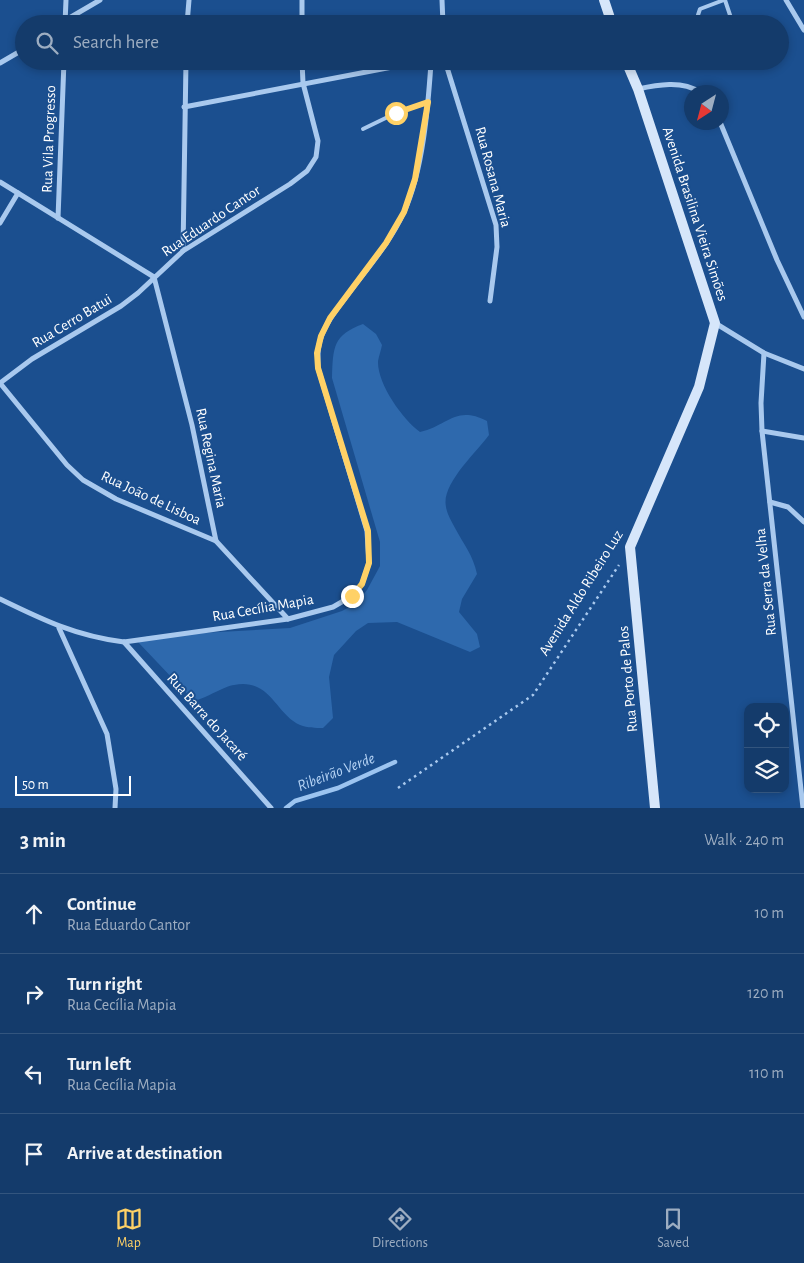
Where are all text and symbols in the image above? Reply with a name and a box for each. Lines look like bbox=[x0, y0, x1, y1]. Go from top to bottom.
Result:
search box bbox=[15, 15, 789, 70]
icon: search bbox=[33, 29, 61, 57]
text: Search here bbox=[73, 33, 159, 52]
street label: Rua Vila Progresso bbox=[40, 85, 58, 193]
north arrow bbox=[684, 85, 729, 130]
route start bbox=[385, 102, 408, 125]
street label: Rua Rosana Maria bbox=[472, 125, 514, 229]
street label: Avenida Brasilina Vieira Simões bbox=[660, 125, 730, 303]
street label: Rua Eduardo Cantor bbox=[159, 182, 263, 260]
street label: Rua Cerro Batui bbox=[30, 291, 114, 351]
street label: Rua Regina Maria bbox=[193, 407, 229, 509]
street label: Rua João de Lisboa bbox=[99, 468, 203, 528]
street label: Rua Serra da Velha bbox=[753, 527, 779, 637]
street label: Avenida Aldo Ribeiro Luz bbox=[536, 528, 626, 658]
route end bbox=[341, 585, 364, 608]
street label: Rua Cecília Mapia bbox=[211, 592, 315, 624]
street label: Rua Porto de Palos bbox=[616, 625, 640, 733]
street label: Rua Barra do Jacaré bbox=[164, 670, 250, 764]
map controls bbox=[744, 703, 789, 793]
button: locate bbox=[744, 703, 789, 748]
button: layers bbox=[744, 748, 789, 793]
water label: Ribeirão Verde bbox=[295, 750, 377, 794]
scale bar bbox=[15, 773, 131, 796]
text: 50 m bbox=[22, 778, 49, 792]
text: 3 min bbox=[20, 830, 66, 851]
text: Walk · 240 m bbox=[704, 832, 784, 848]
text: Continue bbox=[67, 895, 136, 914]
icon: ahead bbox=[20, 900, 48, 928]
text: 10 m bbox=[755, 905, 784, 921]
text: Rua Eduardo Cantor bbox=[67, 917, 190, 933]
text: Turn right bbox=[67, 975, 142, 994]
icon: right bbox=[20, 980, 48, 1008]
text: 120 m bbox=[747, 985, 784, 1001]
text: Rua Cecília Mapia bbox=[67, 997, 176, 1013]
text: Turn left bbox=[67, 1055, 131, 1074]
icon: left bbox=[20, 1060, 48, 1088]
text: 110 m bbox=[749, 1065, 784, 1081]
text: Rua Cecília Mapia bbox=[67, 1077, 176, 1093]
icon: arrive bbox=[20, 1140, 48, 1168]
text: Arrive at destination bbox=[67, 1144, 223, 1163]
tab: Map bbox=[115, 1205, 143, 1252]
tab: Directions bbox=[372, 1205, 428, 1252]
tab: Saved bbox=[657, 1205, 689, 1252]

